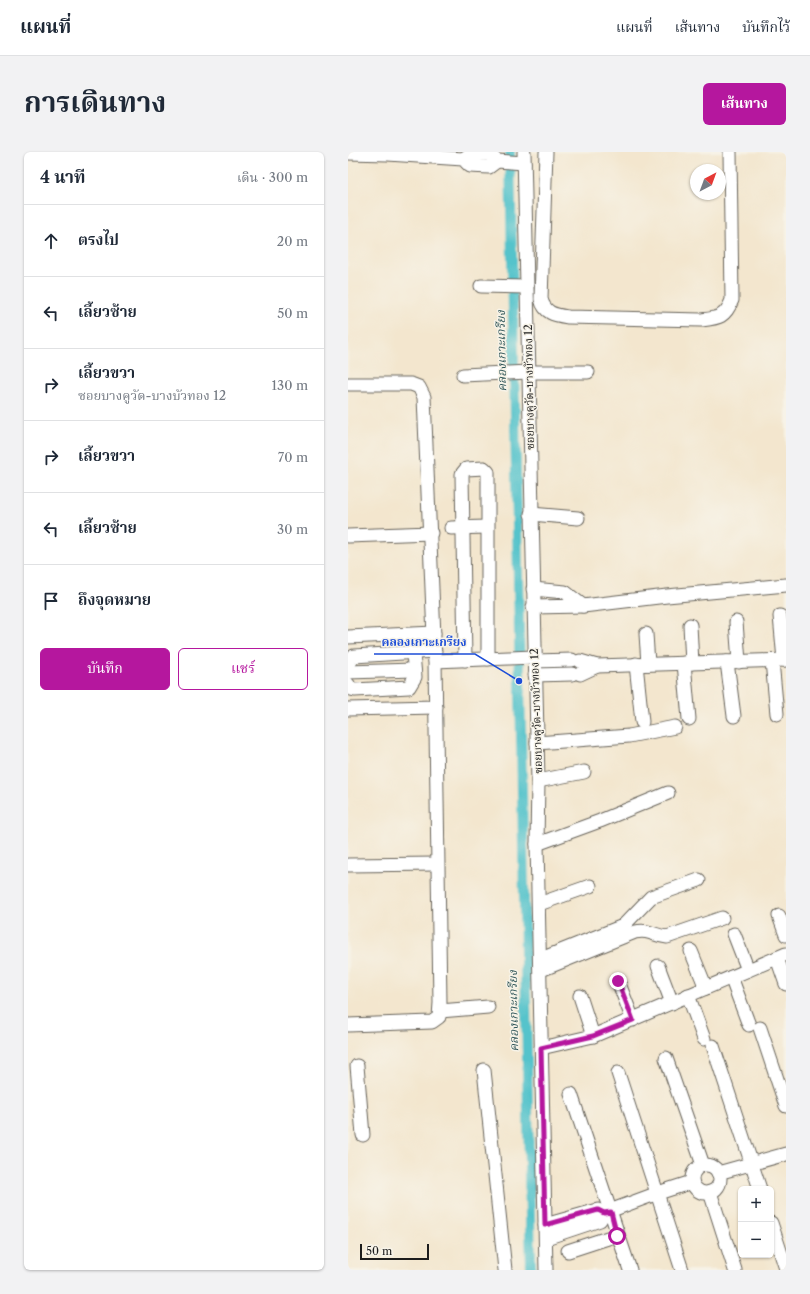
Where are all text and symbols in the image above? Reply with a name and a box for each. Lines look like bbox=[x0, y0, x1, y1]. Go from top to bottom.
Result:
text: แผนที่ bbox=[20, 15, 71, 38]
text: แผนที่ bbox=[616, 18, 653, 36]
text: เส้นทาง bbox=[675, 18, 720, 36]
text: บันทึกไว้ bbox=[742, 18, 790, 36]
button: เส้นทาง bbox=[703, 83, 786, 125]
text: การเดินทาง bbox=[24, 85, 166, 119]
north arrow bbox=[690, 164, 726, 200]
text: 4 นาที bbox=[40, 167, 85, 187]
text: เดิน · 300 m bbox=[237, 169, 308, 185]
icon: ahead bbox=[40, 230, 62, 252]
text: ตรงไป bbox=[78, 230, 119, 249]
text: 20 m bbox=[277, 233, 308, 249]
icon: left bbox=[40, 302, 62, 324]
text: เลี้ยวซ้าย bbox=[78, 302, 137, 321]
text: 50 m bbox=[277, 305, 308, 321]
water label: คลองเกาะเกรียง bbox=[493, 309, 509, 392]
street label: ซอยบางคูวัด-บางบัวทอง 12 bbox=[521, 324, 537, 450]
text: เลี้ยวขวา bbox=[78, 363, 135, 382]
icon: right bbox=[40, 374, 62, 396]
text: 130 m bbox=[272, 377, 308, 393]
text: ซอยบางคูวัด-บางบัวทอง 12 bbox=[78, 387, 226, 403]
icon: right bbox=[40, 446, 62, 468]
text: เลี้ยวขวา bbox=[78, 446, 135, 465]
text: 70 m bbox=[278, 449, 308, 465]
icon: left bbox=[40, 518, 62, 540]
text: เลี้ยวซ้าย bbox=[78, 518, 137, 537]
text: 30 m bbox=[277, 521, 308, 537]
icon: arrive bbox=[40, 590, 62, 612]
text: ถึงจุดหมาย bbox=[78, 590, 151, 609]
callout: คลองเกาะเกรียง bbox=[374, 630, 475, 654]
text: คลองเกาะเกรียง bbox=[381, 634, 467, 649]
button: บันทึก bbox=[40, 648, 170, 690]
button: แชร์ bbox=[178, 648, 308, 690]
street label: ซอยบางคูวัด-บางบัวทอง 12 bbox=[527, 648, 545, 774]
water label: คลองเกาะเกรียง bbox=[505, 969, 521, 1052]
route end bbox=[609, 972, 627, 990]
map controls bbox=[738, 1186, 774, 1258]
button: + bbox=[738, 1186, 774, 1222]
button: − bbox=[738, 1222, 774, 1258]
route start bbox=[608, 1227, 626, 1245]
scale bar bbox=[360, 1242, 429, 1261]
text: 50 m bbox=[366, 1244, 392, 1258]

